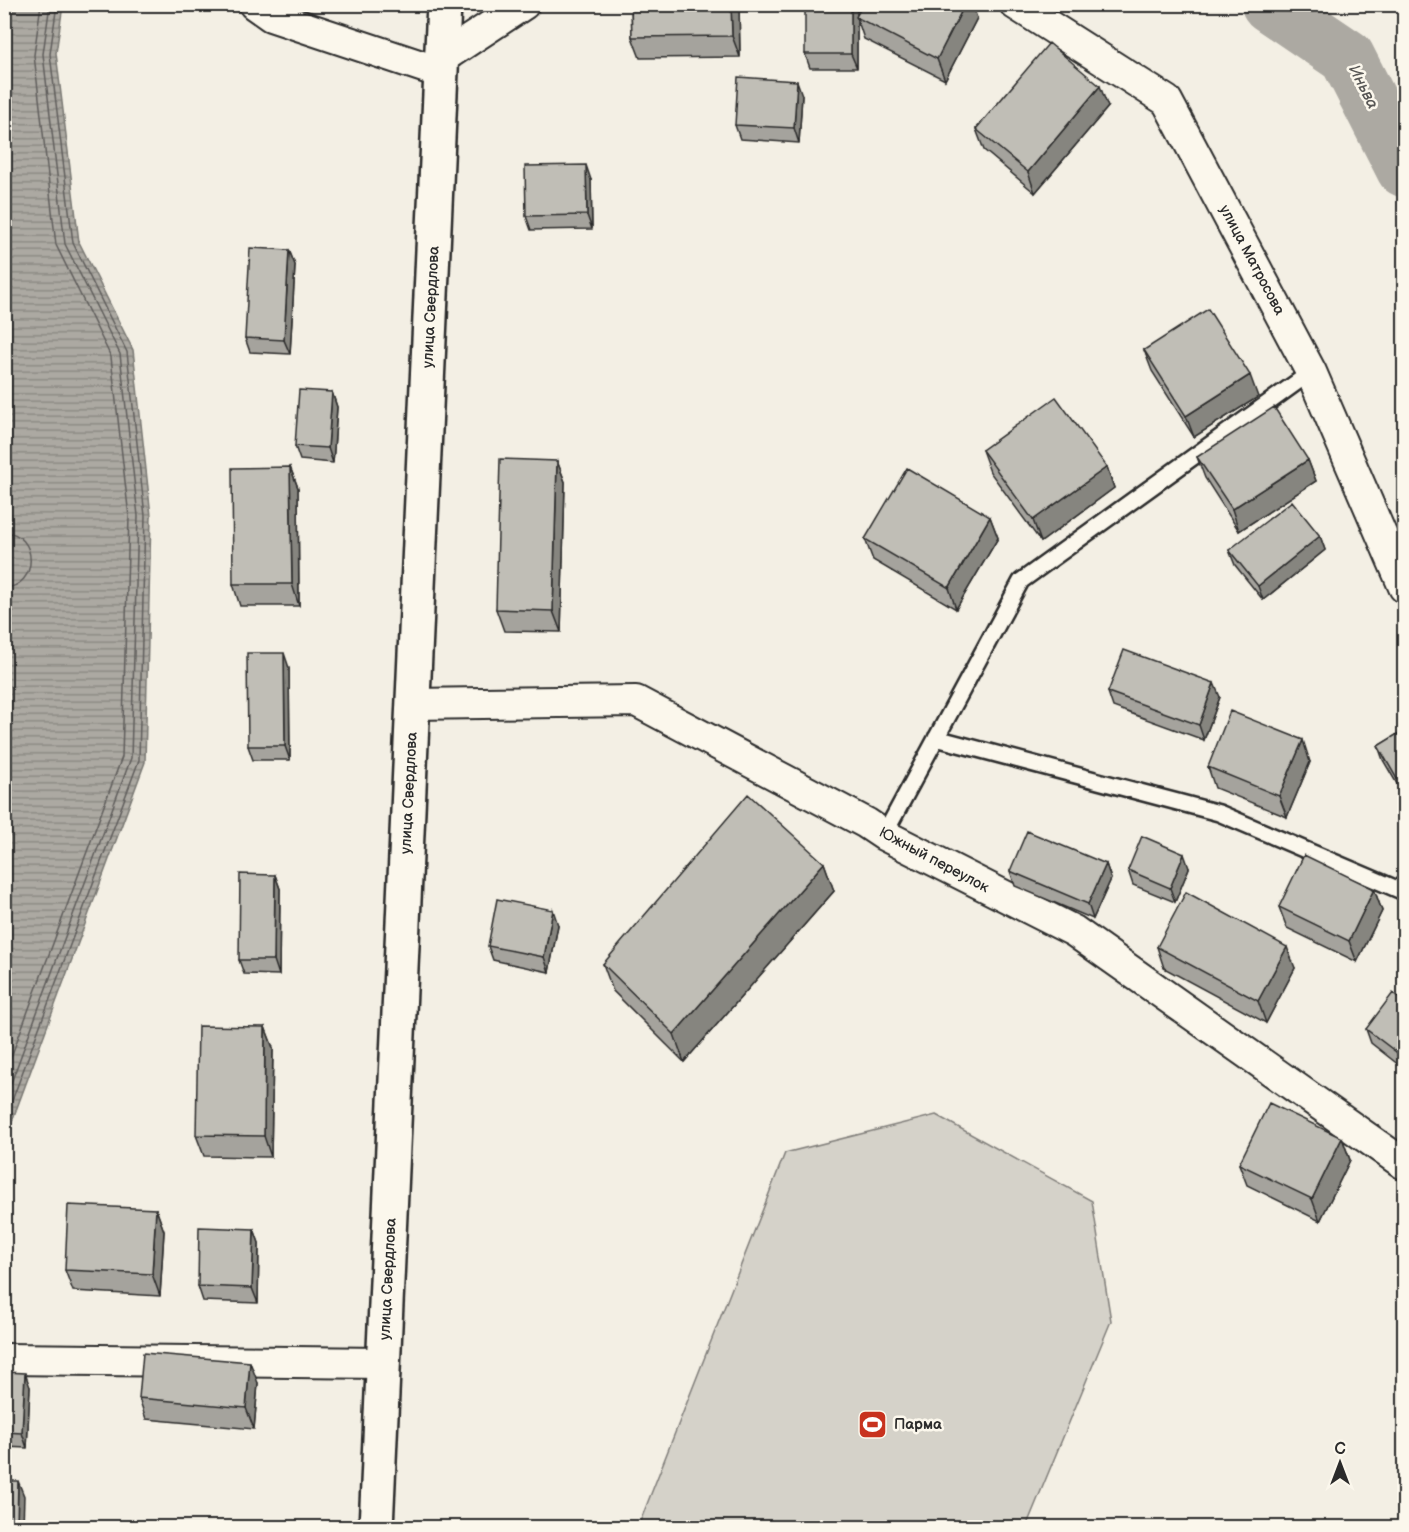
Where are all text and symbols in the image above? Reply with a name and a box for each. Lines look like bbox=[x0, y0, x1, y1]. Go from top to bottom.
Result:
water label: Иньва bbox=[1344, 62, 1382, 112]
street label: улица Матросова bbox=[1215, 202, 1289, 318]
street label: улица Свердлова bbox=[418, 245, 444, 368]
street label: улица Свердлова bbox=[396, 731, 422, 854]
street label: Южный переулок bbox=[876, 823, 992, 897]
street label: улица Свердлова bbox=[375, 1217, 401, 1340]
sports icon: Парма bbox=[857, 1408, 889, 1440]
place label: Парма bbox=[894, 1415, 942, 1434]
north arrow bbox=[1310, 1433, 1370, 1493]
text: С bbox=[1334, 1440, 1346, 1459]

